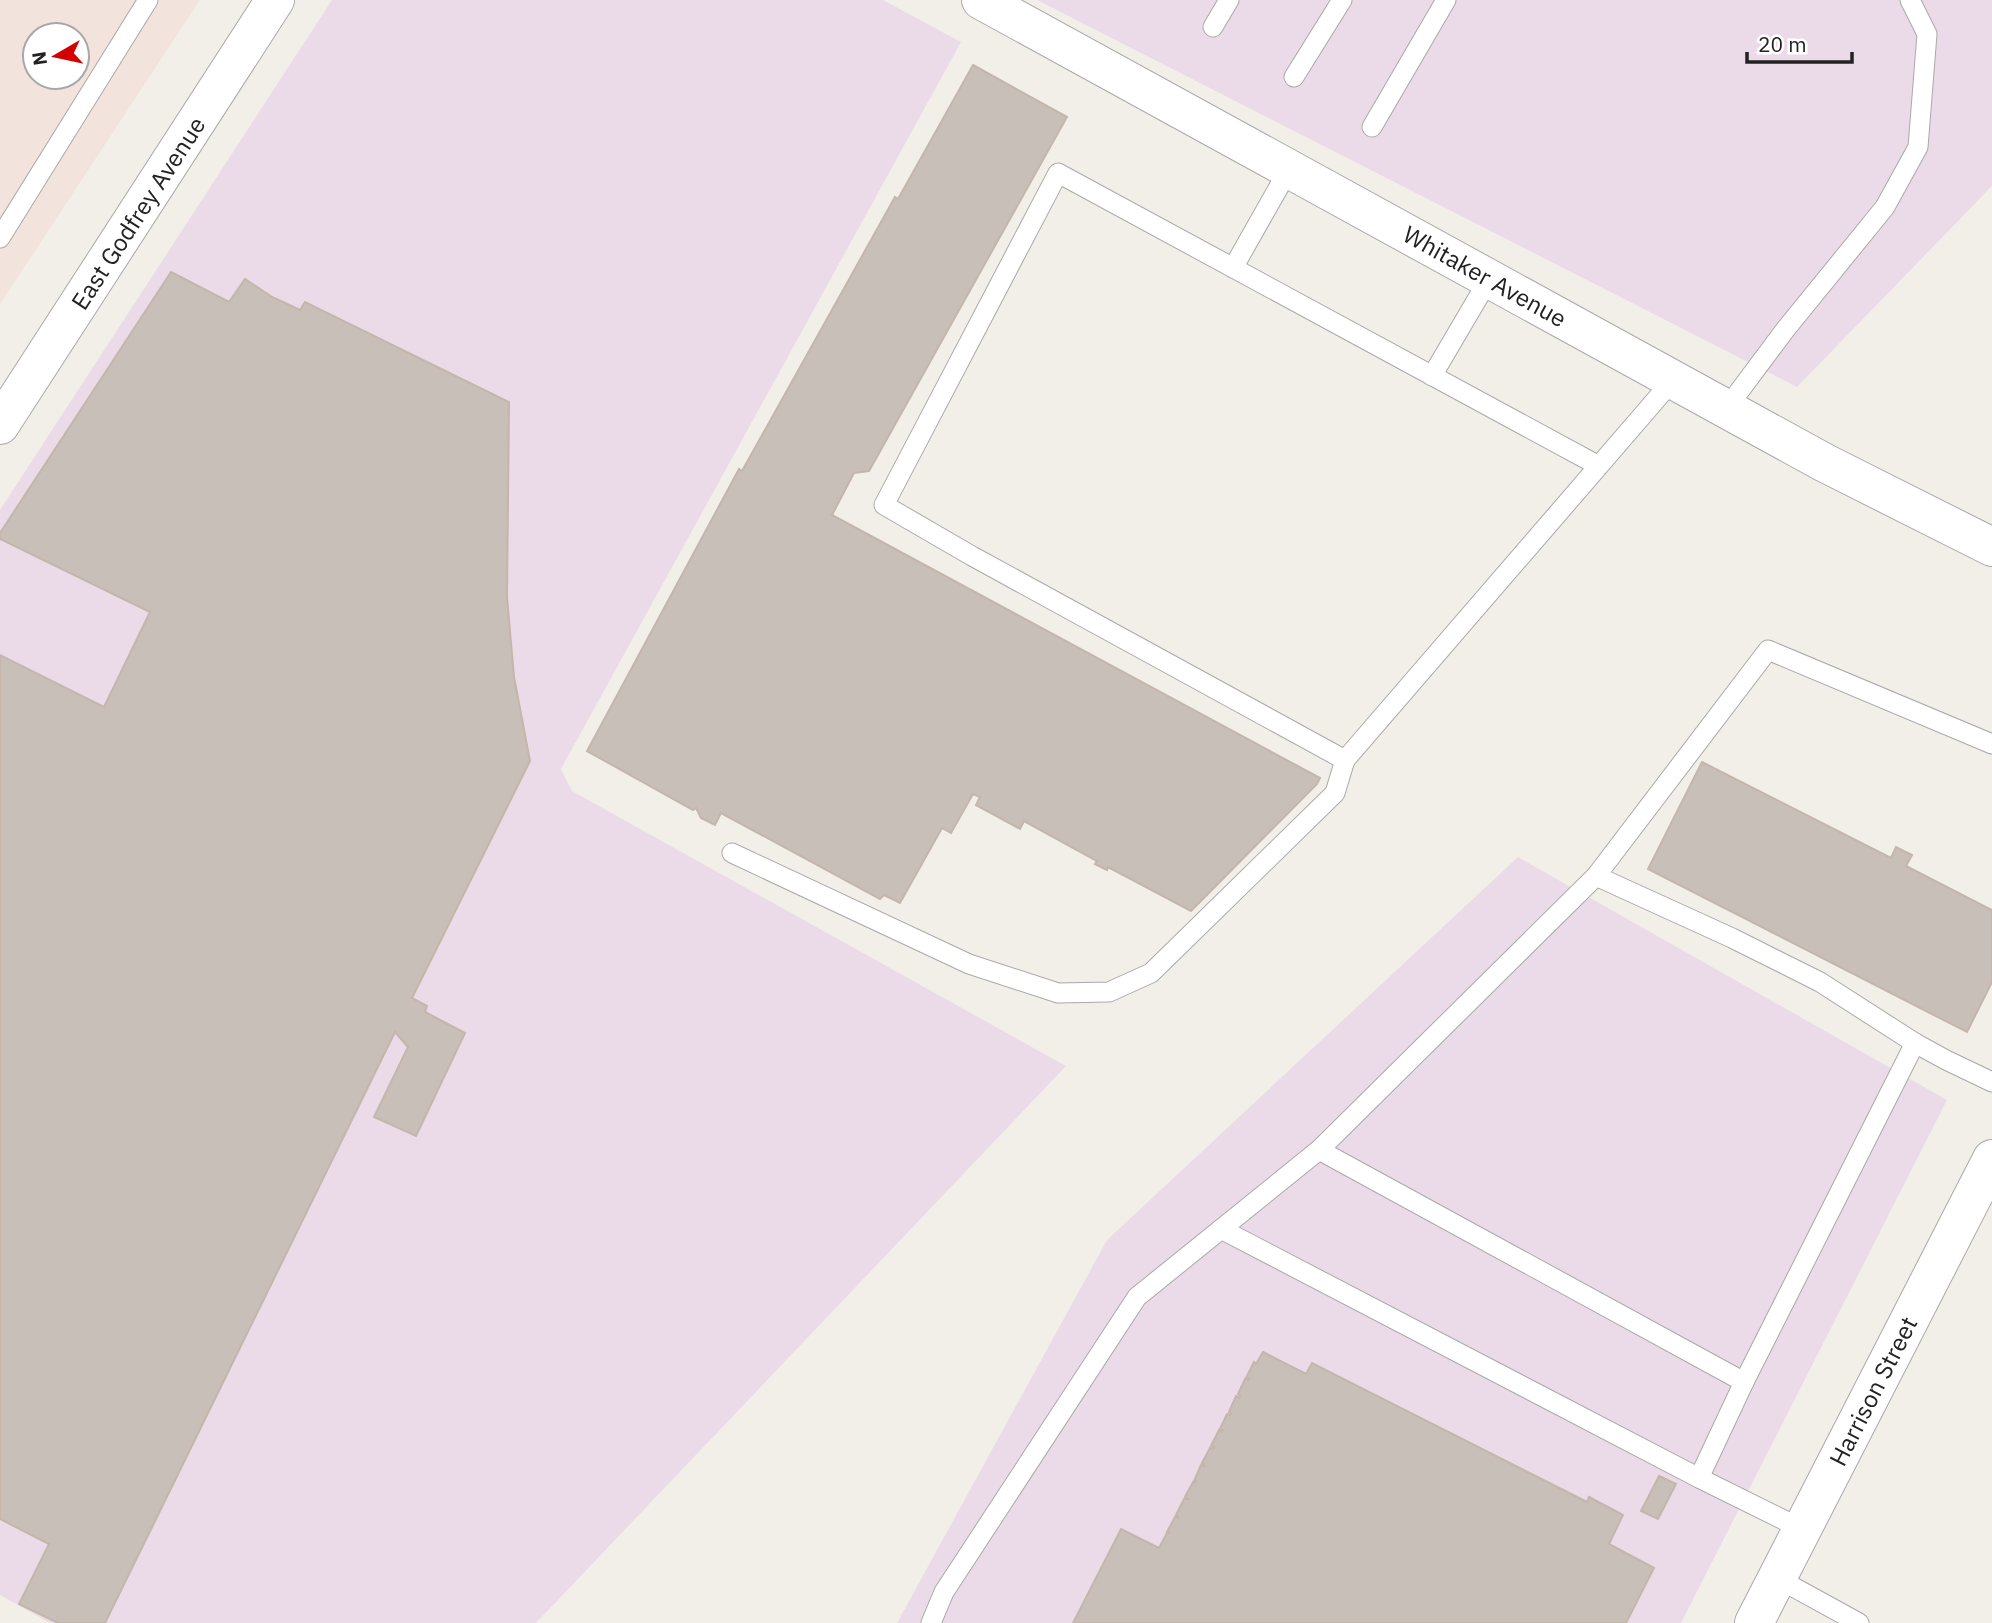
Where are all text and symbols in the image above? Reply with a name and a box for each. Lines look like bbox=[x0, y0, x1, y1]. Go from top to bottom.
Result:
north arrow bbox=[21, 21, 91, 91]
scale bar bbox=[1747, 21, 1852, 65]
text: 20 m bbox=[1758, 30, 1807, 58]
text: N bbox=[26, 50, 52, 67]
street label: East Godfrey Avenue bbox=[64, 110, 212, 316]
street label: Whitaker Avenue bbox=[1398, 218, 1572, 334]
street label: Harrison Street bbox=[1822, 1311, 1924, 1471]

